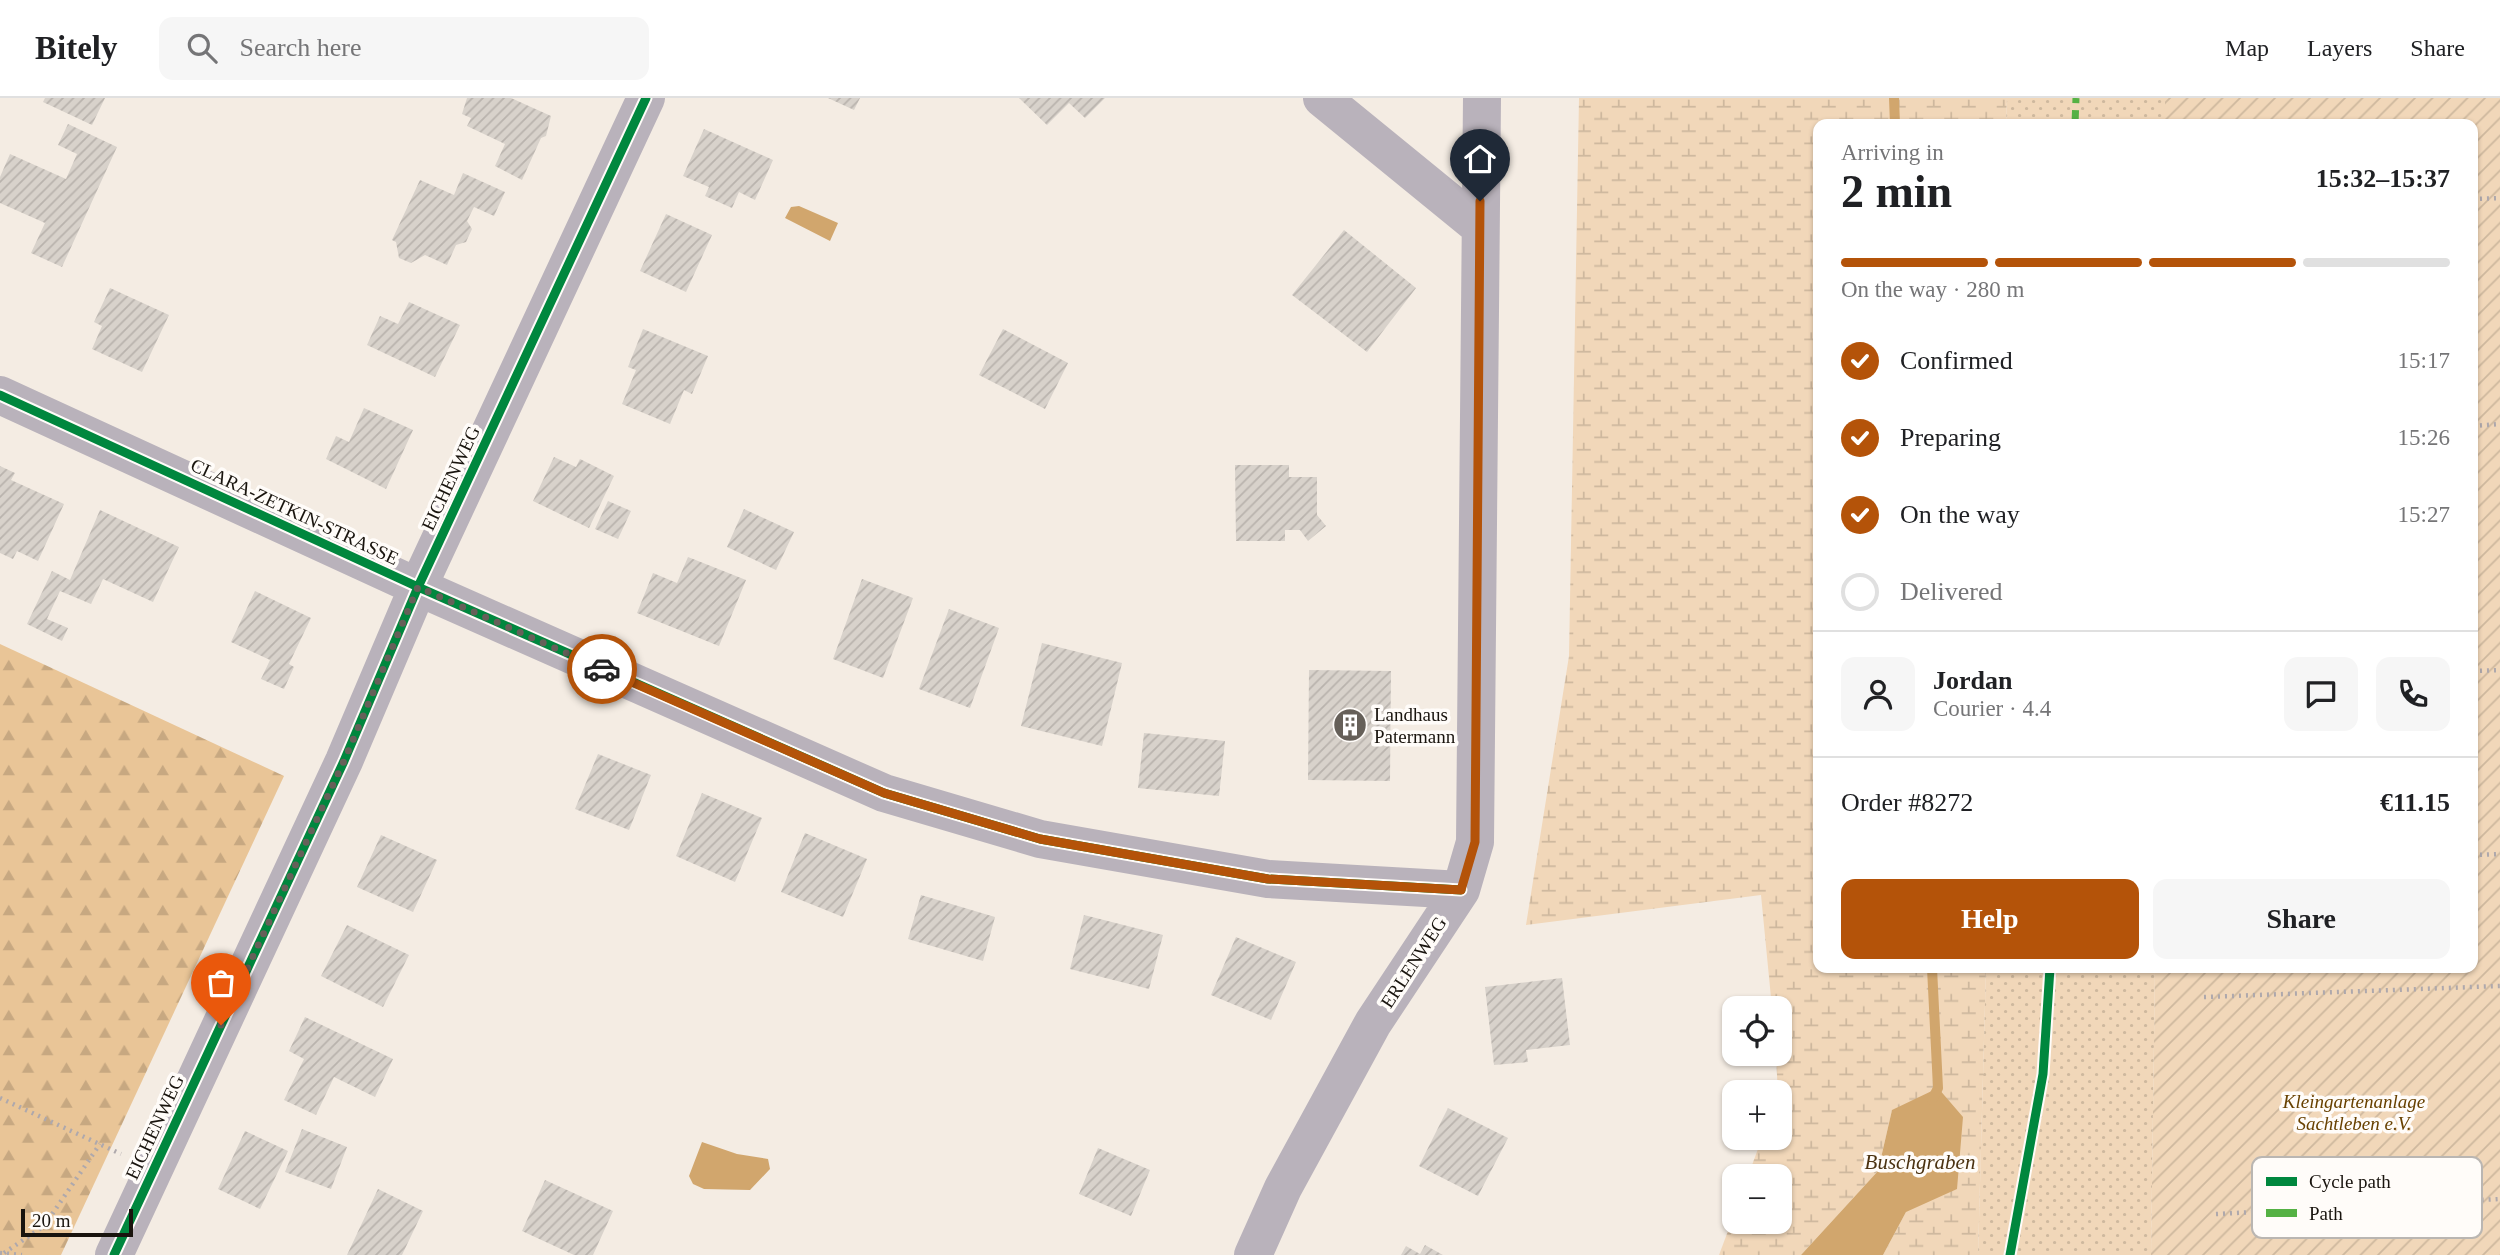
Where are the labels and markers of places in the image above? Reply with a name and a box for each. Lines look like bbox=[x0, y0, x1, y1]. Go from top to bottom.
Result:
pin bbox=[1450, 129, 1510, 201]
place label: Landhaus Patermann bbox=[1374, 704, 1456, 747]
building icon: Landhaus Patermann bbox=[1331, 706, 1369, 744]
pin bbox=[191, 953, 251, 1025]

